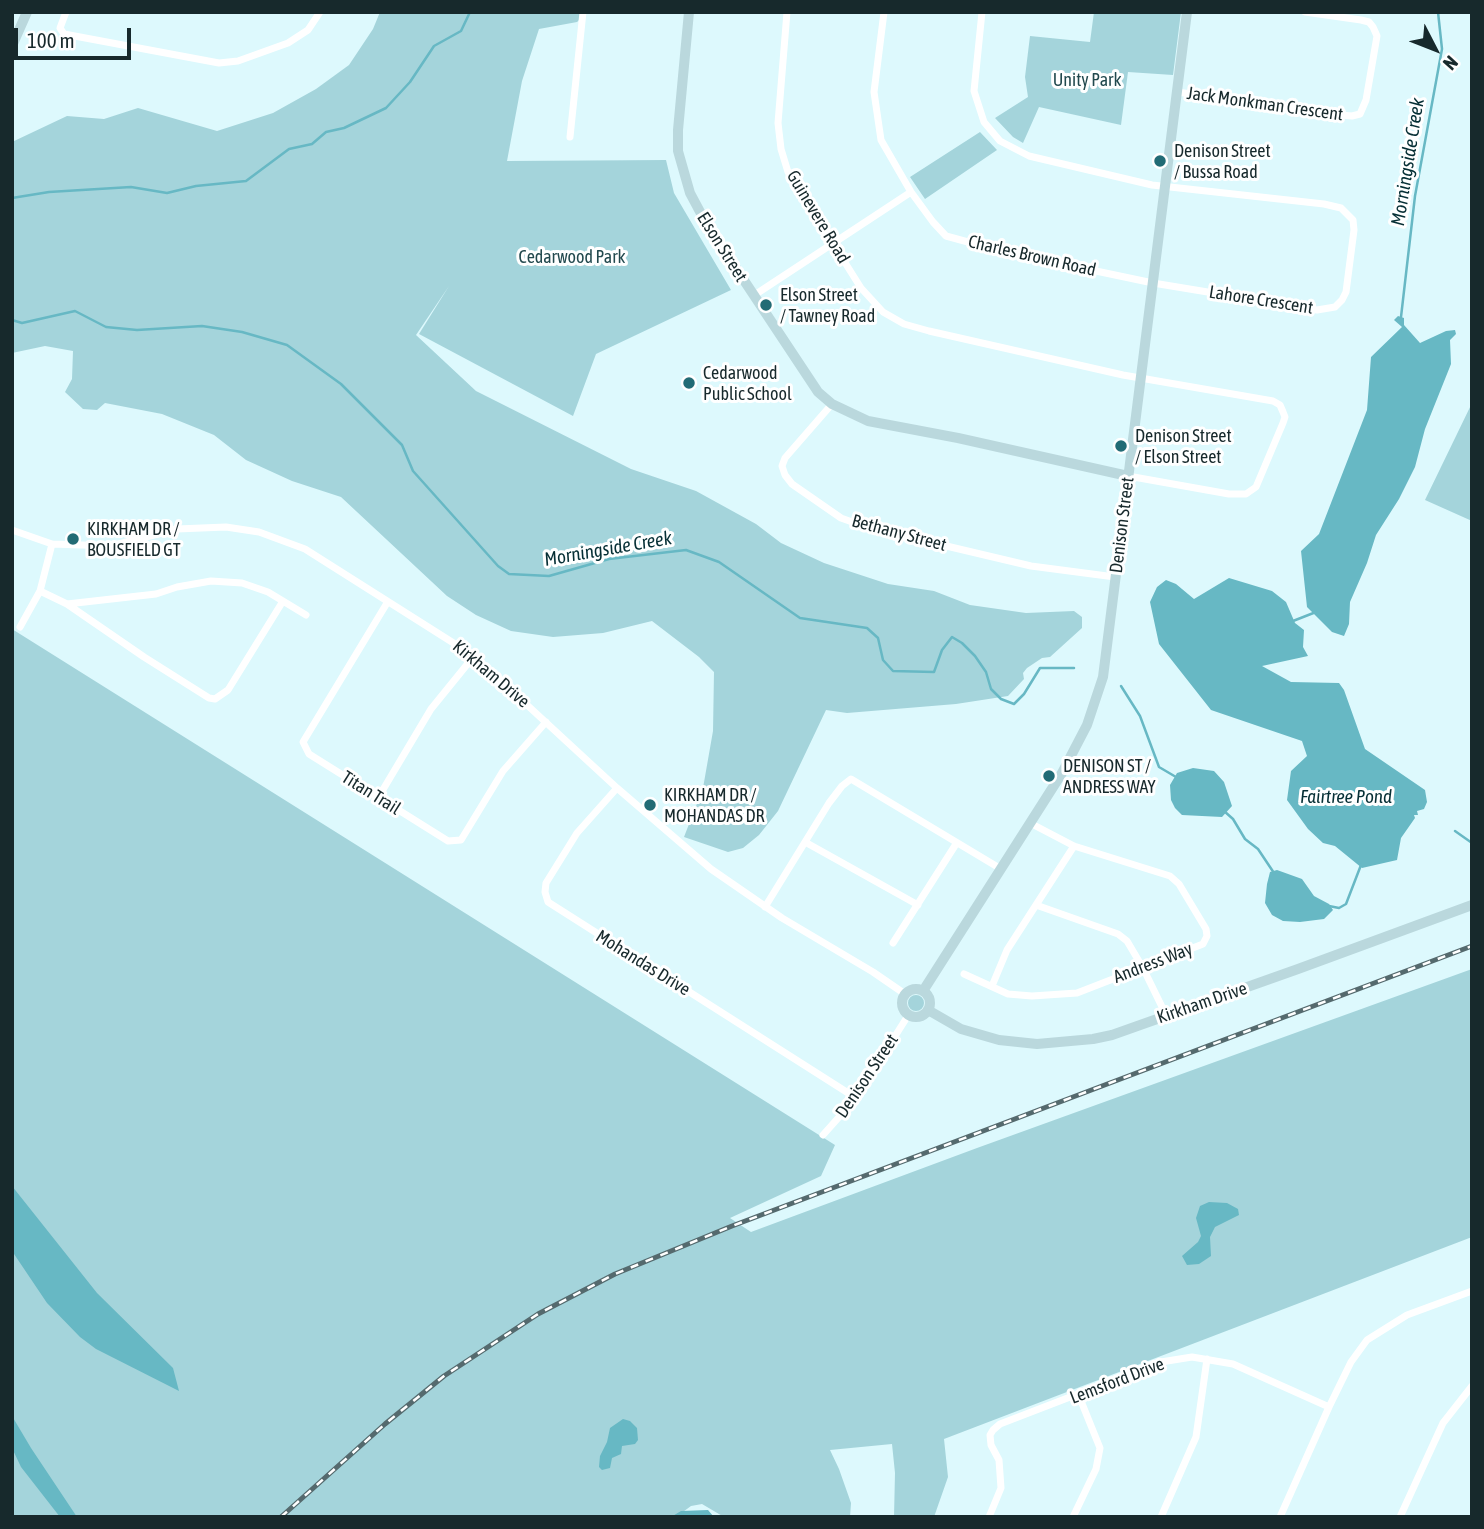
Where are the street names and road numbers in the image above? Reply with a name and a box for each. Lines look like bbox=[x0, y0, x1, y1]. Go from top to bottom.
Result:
street label: Jack Monkman Crescent bbox=[1185, 82, 1345, 126]
street label: Guinevere Road bbox=[782, 167, 854, 267]
street label: Elson Street bbox=[692, 208, 752, 286]
street label: Charles Brown Road bbox=[966, 231, 1098, 281]
street label: Lahore Crescent bbox=[1207, 281, 1315, 319]
street label: Denison Street bbox=[1105, 476, 1139, 574]
street label: Bethany Street bbox=[849, 510, 949, 556]
street label: Kirkham Drive bbox=[448, 636, 534, 712]
street label: Titan Trail bbox=[338, 766, 404, 820]
street label: Mohandas Drive bbox=[592, 925, 694, 1001]
street label: Andress Way bbox=[1110, 938, 1196, 988]
street label: Kirkham Drive bbox=[1154, 978, 1250, 1028]
street label: Denison Street bbox=[831, 1030, 903, 1122]
street label: Lemsford Drive bbox=[1067, 1353, 1167, 1409]

